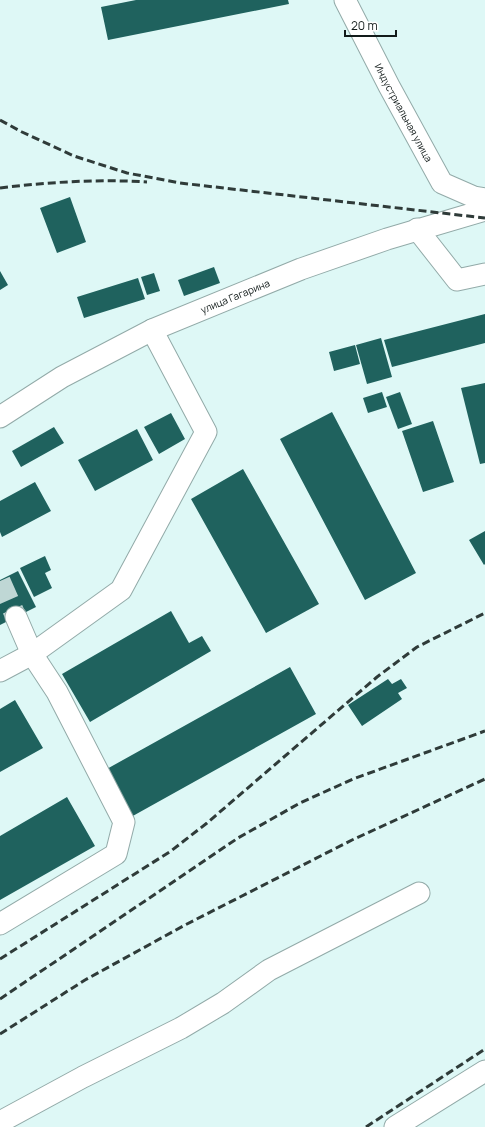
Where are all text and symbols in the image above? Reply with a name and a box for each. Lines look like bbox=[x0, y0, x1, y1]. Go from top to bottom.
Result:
scale bar bbox=[345, 12, 396, 38]
text: 20 m bbox=[351, 17, 378, 34]
street label: Индустриальная улица bbox=[372, 61, 436, 164]
street label: улица Гагарина bbox=[198, 276, 272, 316]

